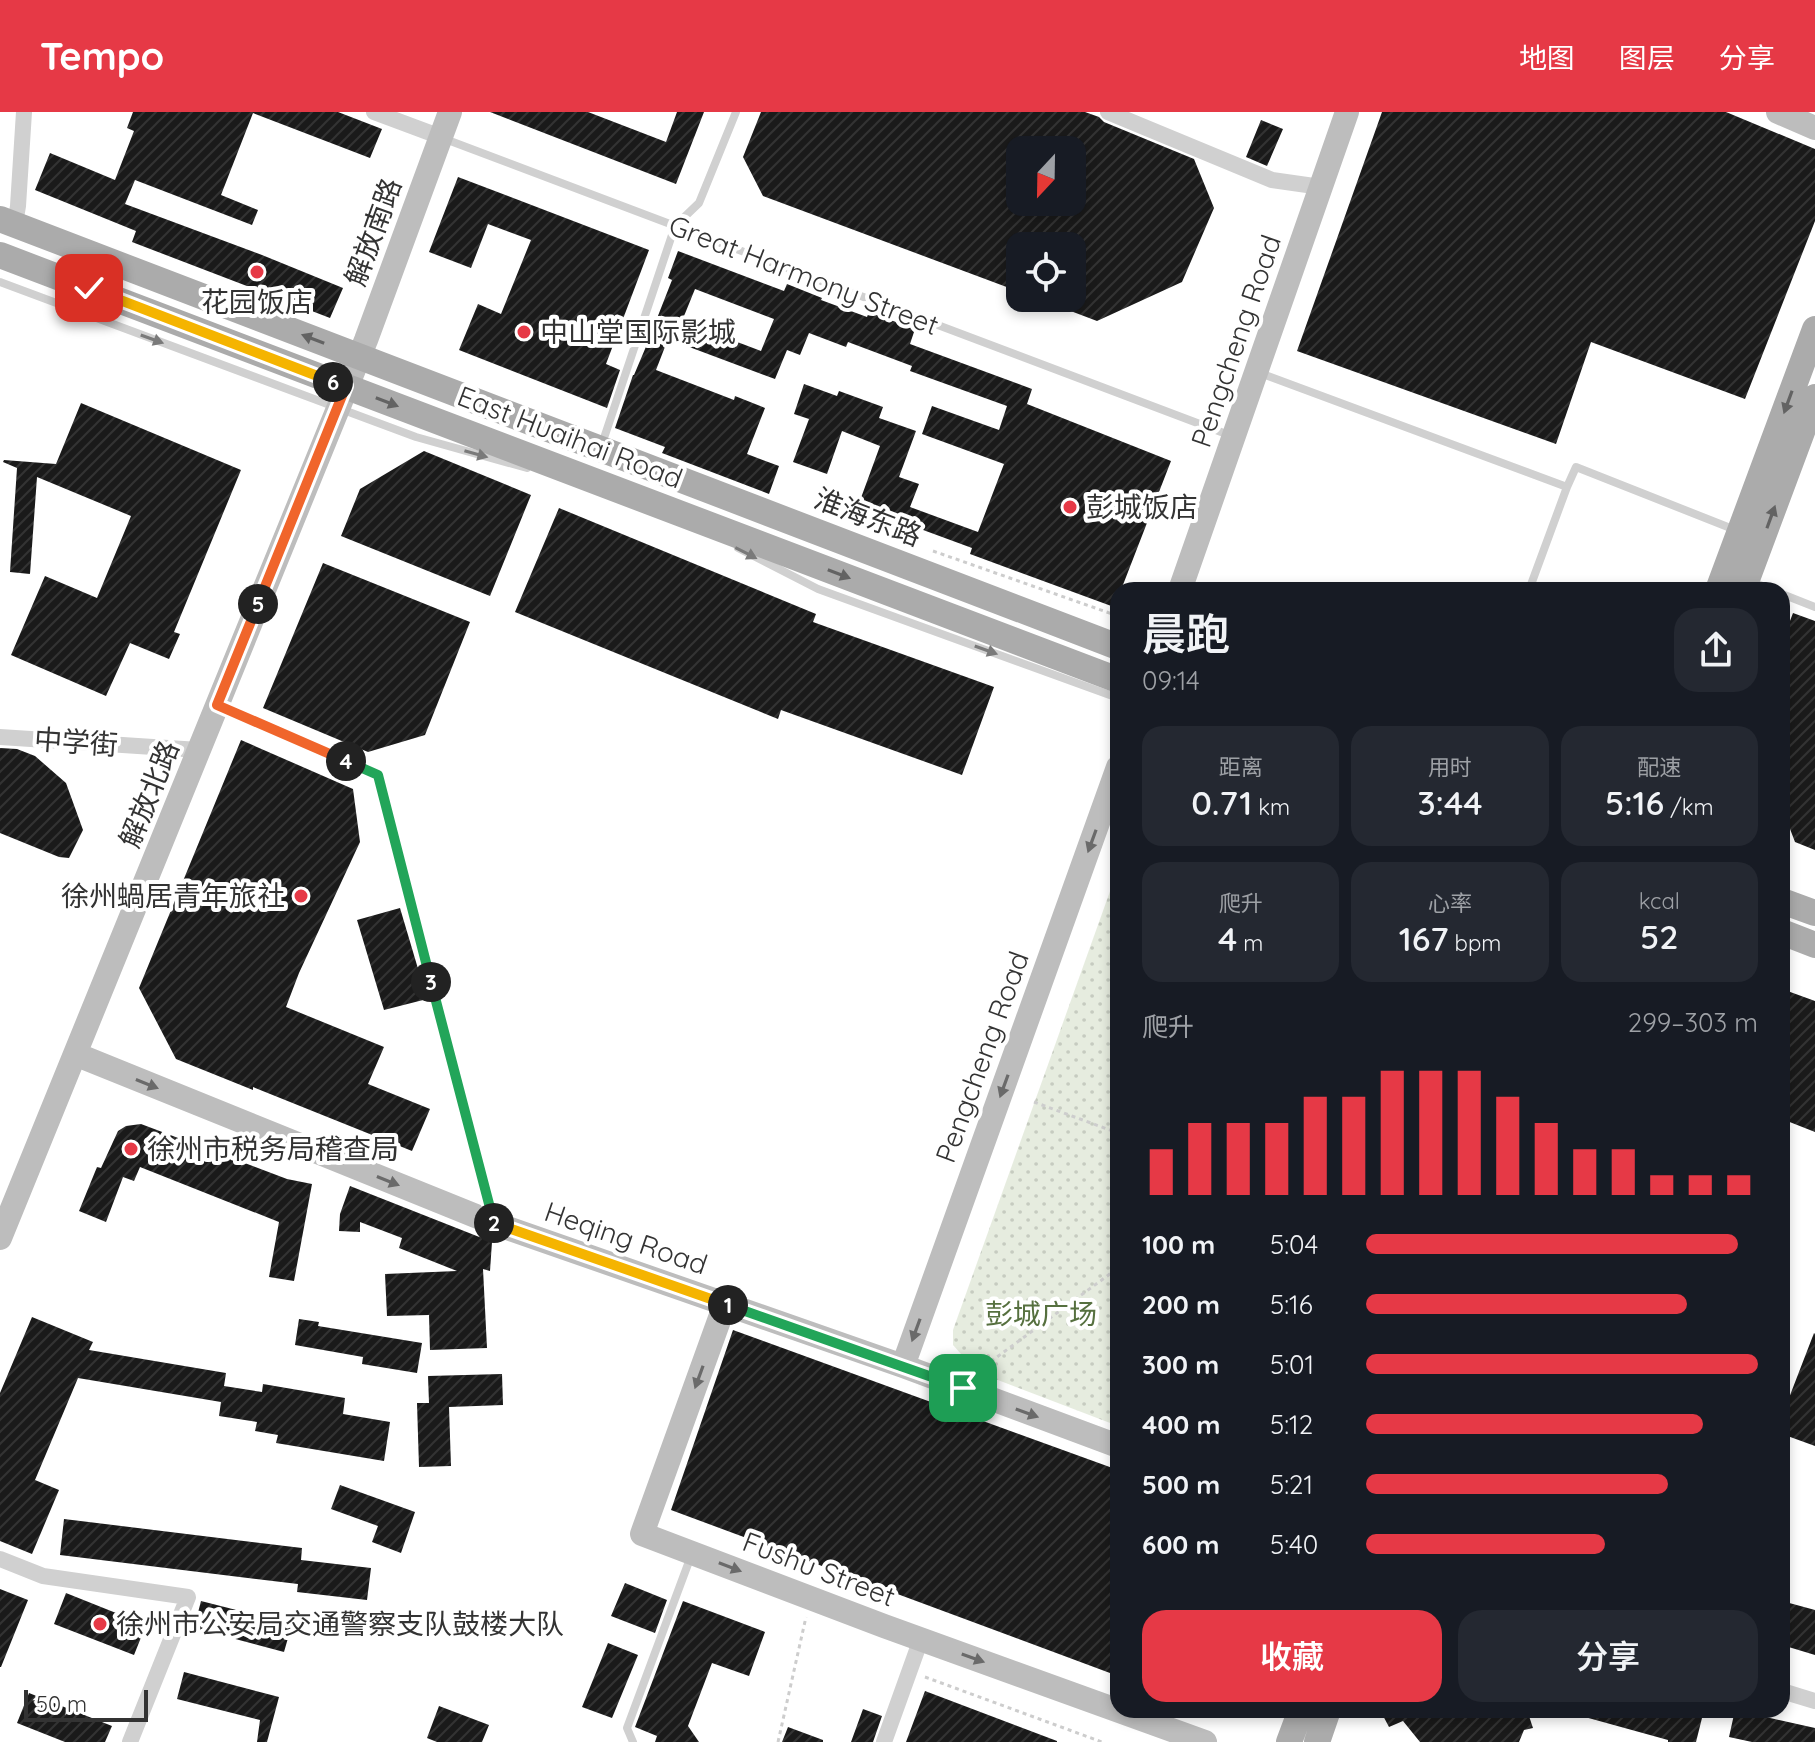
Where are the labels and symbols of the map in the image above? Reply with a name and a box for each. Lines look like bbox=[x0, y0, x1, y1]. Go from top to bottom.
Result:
north arrow bbox=[1006, 136, 1086, 216]
street label: 解放南路 bbox=[337, 173, 408, 290]
street label: Great Harmony Street bbox=[664, 207, 944, 342]
street label: Pengcheng Road bbox=[1183, 230, 1288, 452]
pin bbox=[55, 254, 123, 322]
marker: 花园饭店 bbox=[248, 263, 266, 281]
place label: 花园饭店 bbox=[201, 284, 313, 319]
place label: 中山堂国际影城 bbox=[540, 314, 736, 349]
marker: 中山堂国际影城 bbox=[515, 323, 533, 341]
one-way arrow bbox=[301, 332, 325, 345]
one-way arrow bbox=[140, 333, 164, 346]
pin: 6 bbox=[313, 362, 353, 402]
street label: East Huaihai Road bbox=[453, 378, 688, 496]
one-way arrow bbox=[1781, 390, 1794, 414]
one-way arrow bbox=[375, 396, 399, 409]
one-way arrow bbox=[464, 448, 488, 461]
street label: 淮海东路 bbox=[810, 480, 927, 553]
place label: 彭城饭店 bbox=[1086, 489, 1198, 524]
marker: 彭城饭店 bbox=[1061, 498, 1079, 516]
one-way arrow bbox=[1765, 505, 1777, 529]
one-way arrow bbox=[734, 546, 757, 559]
one-way arrow bbox=[827, 568, 851, 581]
pin: 5 bbox=[238, 584, 278, 624]
one-way arrow bbox=[975, 644, 999, 657]
street label: 中学街 bbox=[33, 721, 119, 762]
street label: 解放北路 bbox=[111, 735, 186, 852]
pin: 4 bbox=[326, 741, 366, 781]
one-way arrow bbox=[1085, 829, 1097, 853]
place label: 徐州蝸居青年旅社 bbox=[61, 878, 285, 913]
marker: 徐州蝸居青年旅社 bbox=[292, 887, 310, 905]
street label: Pengcheng Road bbox=[927, 946, 1036, 1167]
pin: 3 bbox=[411, 962, 451, 1002]
one-way arrow bbox=[997, 1074, 1010, 1098]
one-way arrow bbox=[135, 1077, 159, 1090]
place label: 徐州市税务局稽查局 bbox=[147, 1131, 399, 1166]
marker: 徐州市税务局稽查局 bbox=[122, 1140, 140, 1158]
one-way arrow bbox=[376, 1175, 400, 1188]
street label: Heqing Road bbox=[540, 1193, 712, 1282]
pin: 2 bbox=[474, 1203, 514, 1243]
pin: 1 bbox=[708, 1285, 748, 1325]
park label: 彭城广场 bbox=[985, 1296, 1097, 1331]
one-way arrow bbox=[909, 1319, 922, 1343]
pin bbox=[929, 1354, 997, 1422]
one-way arrow bbox=[692, 1366, 705, 1390]
one-way arrow bbox=[1016, 1407, 1040, 1419]
street label: Fushu Street bbox=[738, 1523, 900, 1614]
one-way arrow bbox=[718, 1561, 742, 1574]
place label: 徐州市公安局交通警察支队鼓楼大队 bbox=[116, 1606, 564, 1641]
marker: 徐州市公安局交通警察支队鼓楼大队 bbox=[91, 1615, 109, 1633]
one-way arrow bbox=[962, 1652, 986, 1665]
scale bar bbox=[24, 1686, 148, 1722]

